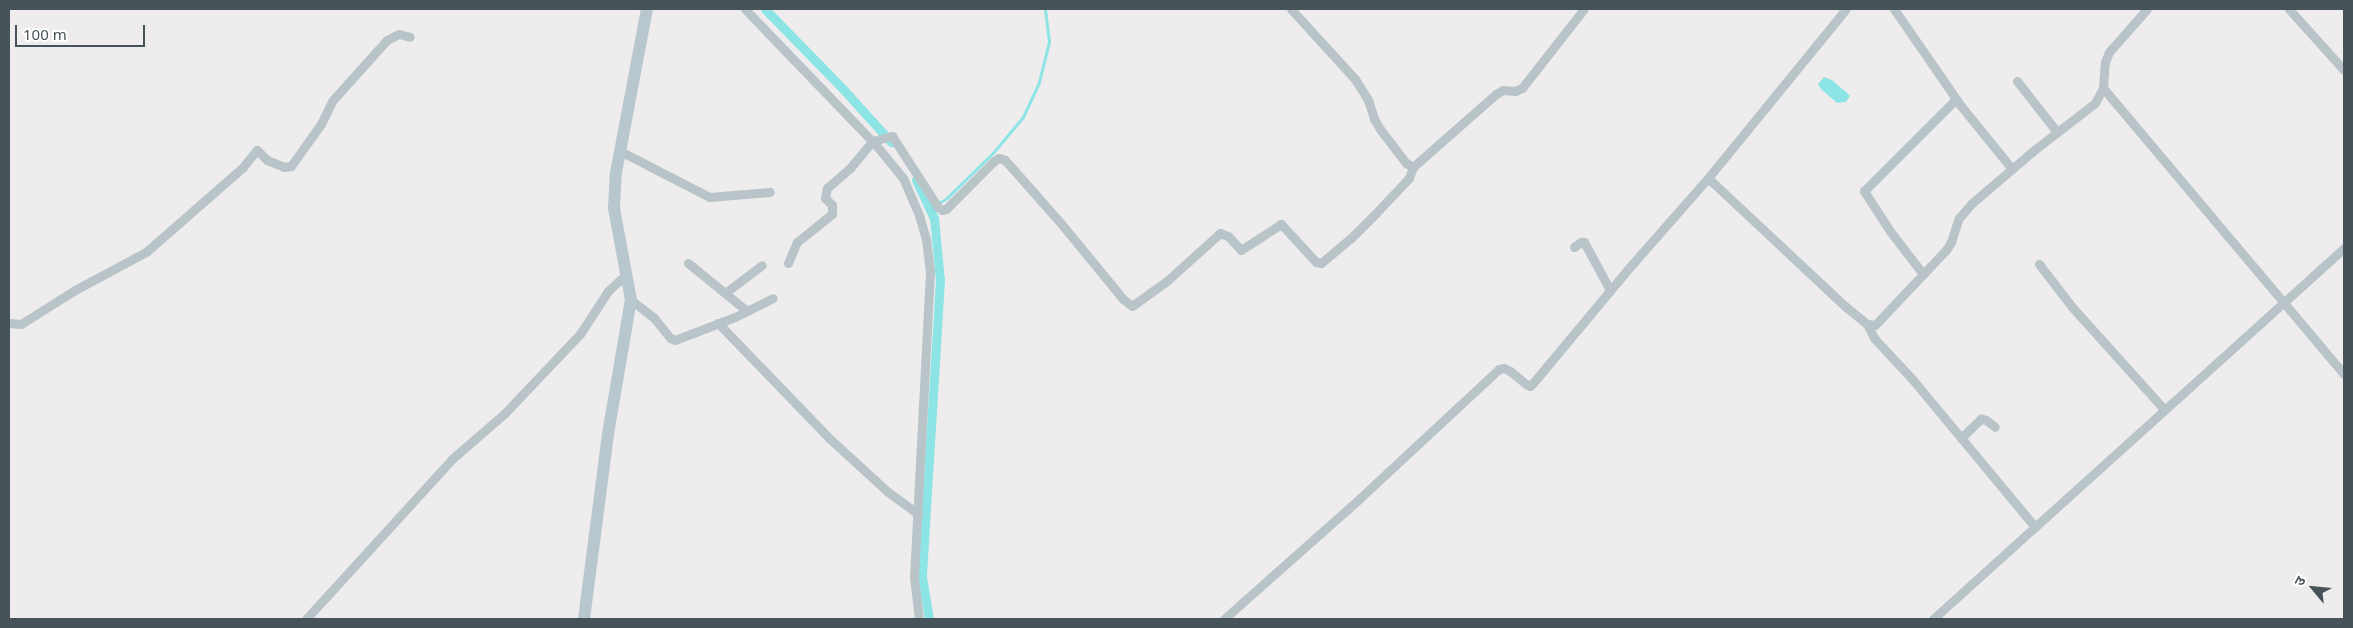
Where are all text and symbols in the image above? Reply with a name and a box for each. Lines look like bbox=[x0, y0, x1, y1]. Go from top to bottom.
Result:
scale bar bbox=[18, 15, 148, 47]
text: 100 m bbox=[23, 24, 67, 44]
north arrow bbox=[2288, 563, 2338, 613]
text: उ bbox=[2289, 573, 2310, 589]

